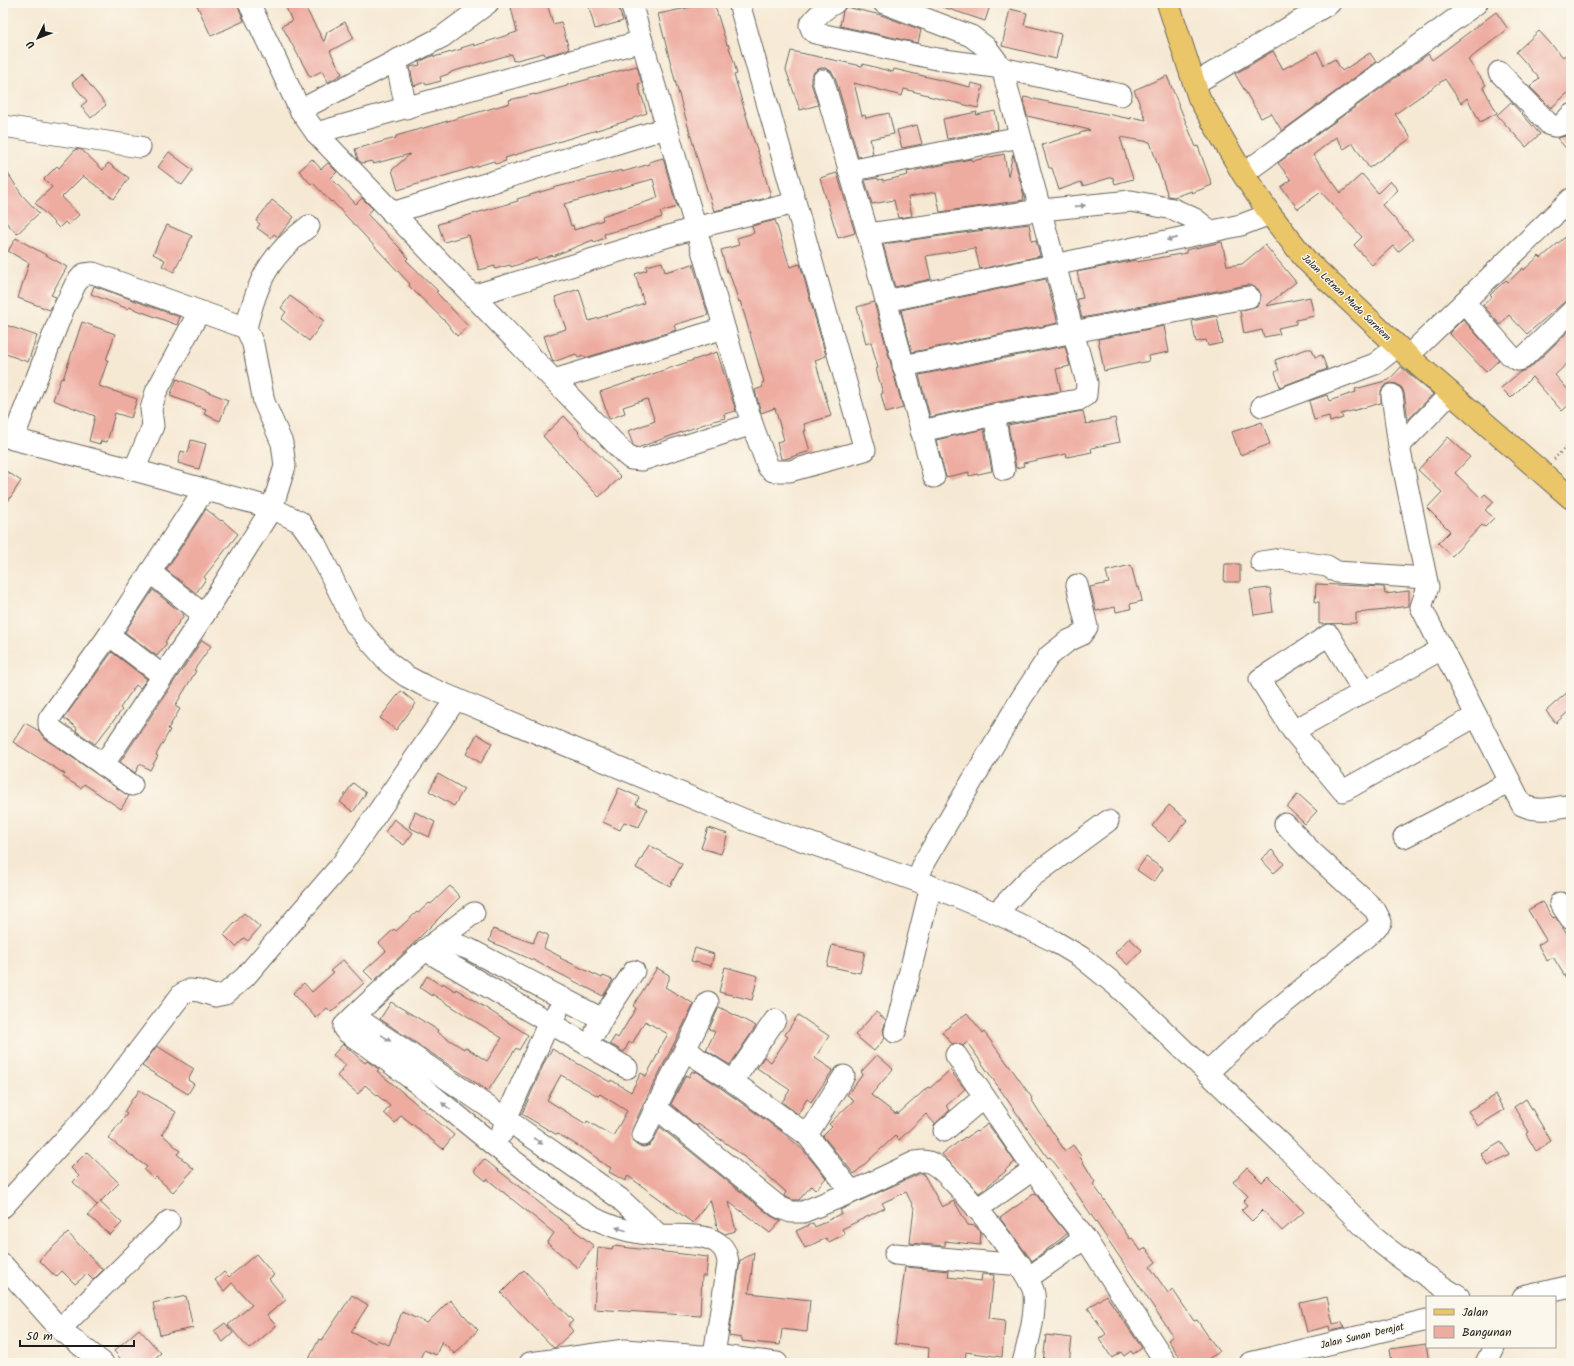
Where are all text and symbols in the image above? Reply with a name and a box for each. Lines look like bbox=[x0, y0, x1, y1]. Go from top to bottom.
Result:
north arrow bbox=[18, 18, 58, 58]
text: U bbox=[22, 35, 40, 53]
one-way arrow bbox=[1074, 202, 1086, 209]
one-way arrow bbox=[1165, 237, 1178, 243]
street label: Jalan Letnan Muda Sarniem bbox=[1298, 251, 1395, 345]
one-way arrow bbox=[381, 1034, 391, 1042]
one-way arrow bbox=[441, 1102, 452, 1111]
one-way arrow bbox=[533, 1137, 543, 1145]
one-way arrow bbox=[615, 1225, 627, 1231]
legend bbox=[1426, 1296, 1556, 1348]
text: Jalan bbox=[1462, 1303, 1488, 1322]
street label: Jalan Sunan Derajat bbox=[1319, 1319, 1406, 1353]
scale bar bbox=[20, 1322, 134, 1348]
text: Bangunan bbox=[1462, 1323, 1512, 1342]
text: 50 m bbox=[26, 1327, 53, 1346]

